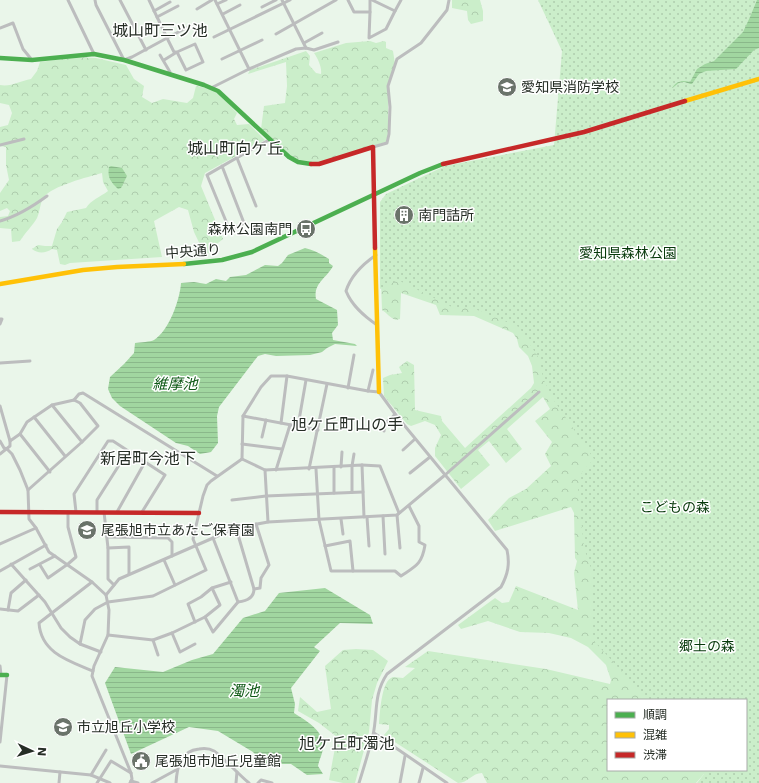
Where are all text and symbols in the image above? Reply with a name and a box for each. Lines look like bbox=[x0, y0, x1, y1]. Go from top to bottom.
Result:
district label: 城山町三ツ池 bbox=[112, 21, 208, 40]
school or university icon: 愛知県消防学校 bbox=[496, 76, 518, 98]
place label: 愛知県消防学校 bbox=[521, 79, 619, 95]
district label: 城山町向ケ丘 bbox=[187, 139, 283, 158]
building icon: 南門詰所 bbox=[393, 204, 415, 226]
place label: 南門詰所 bbox=[418, 207, 474, 223]
bus stop icon: 森林公園南門 bbox=[295, 218, 317, 240]
place label: 森林公園南門 bbox=[208, 221, 292, 237]
street label: 中央通り bbox=[165, 241, 221, 261]
park label: 愛知県森林公園 bbox=[579, 245, 677, 261]
water label: 維摩池 bbox=[152, 375, 199, 393]
district label: 旭ケ丘町山の手 bbox=[291, 415, 403, 434]
district label: 新居町今池下 bbox=[100, 449, 196, 468]
park label: こどもの森 bbox=[640, 499, 710, 515]
school or university icon: 尾張旭市立あたご保育園 bbox=[76, 519, 98, 541]
place label: 尾張旭市立あたご保育園 bbox=[101, 522, 255, 538]
park label: 郷土の森 bbox=[679, 638, 735, 654]
water label: 濁池 bbox=[229, 682, 261, 700]
legend bbox=[607, 699, 747, 771]
text: 順調 bbox=[643, 708, 667, 722]
school or university icon: 市立旭丘小学校 bbox=[52, 716, 74, 738]
place label: 市立旭丘小学校 bbox=[77, 719, 175, 735]
text: 混雑 bbox=[643, 728, 667, 742]
north arrow bbox=[12, 731, 52, 771]
district label: 旭ケ丘町濁池 bbox=[299, 734, 395, 753]
text: N bbox=[35, 747, 48, 757]
text: 渋滞 bbox=[643, 748, 667, 762]
public building icon: 尾張旭市旭丘児童館 bbox=[130, 750, 152, 772]
place label: 尾張旭市旭丘児童館 bbox=[155, 753, 281, 769]

